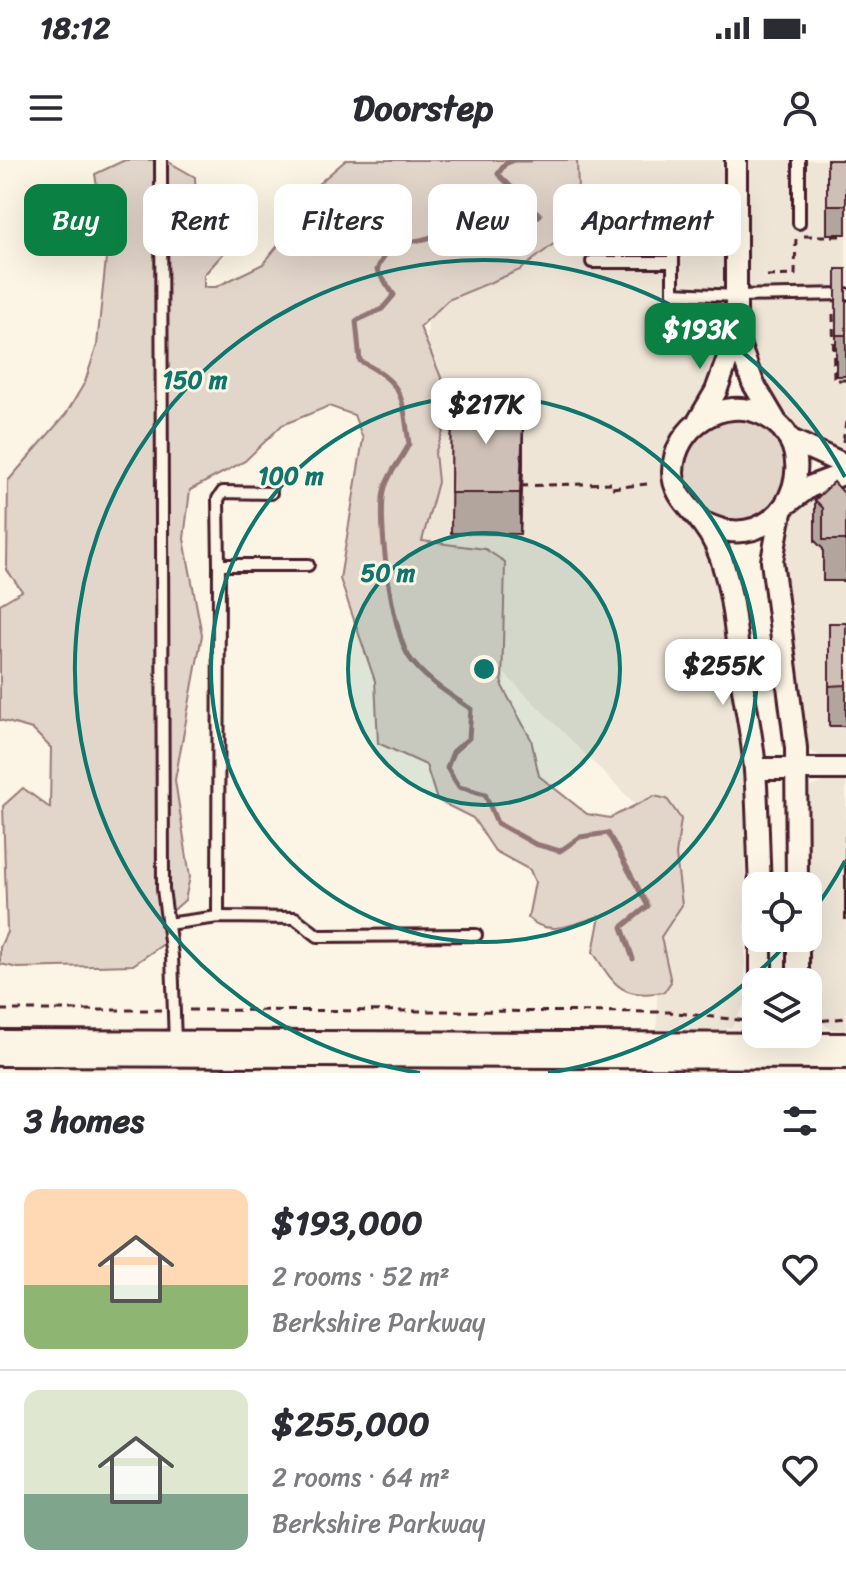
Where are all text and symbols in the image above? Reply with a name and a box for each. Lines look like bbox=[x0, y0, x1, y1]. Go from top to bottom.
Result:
text: 18:12 bbox=[40, 1, 110, 55]
text: Doorstep bbox=[353, 76, 493, 140]
icon: menu bbox=[24, 86, 68, 130]
icon: person bbox=[778, 86, 822, 130]
chip: Buy bbox=[24, 184, 127, 256]
chip: Rent bbox=[143, 184, 258, 256]
chip: Filters bbox=[274, 184, 412, 256]
chip: New bbox=[428, 184, 537, 256]
chip: Apartment bbox=[553, 184, 741, 256]
pin: $193K bbox=[644, 303, 756, 371]
text: $193K bbox=[663, 306, 737, 352]
text: 150 m bbox=[163, 359, 228, 401]
pin: $217K bbox=[430, 378, 542, 446]
text: $217K bbox=[449, 381, 523, 427]
text: 100 m bbox=[258, 455, 324, 497]
text: 50 m bbox=[361, 552, 416, 594]
pin: $255K bbox=[667, 639, 779, 707]
text: $255K bbox=[683, 642, 763, 688]
centre of rings bbox=[470, 655, 498, 683]
map controls bbox=[742, 872, 822, 1048]
button: locate bbox=[742, 872, 822, 952]
button: layers bbox=[742, 968, 822, 1048]
text: 3 homes bbox=[24, 1091, 144, 1151]
icon: filters bbox=[778, 1099, 822, 1143]
text: $193,000 bbox=[272, 1193, 423, 1253]
icon: home bbox=[88, 1221, 184, 1317]
icon: heart bbox=[778, 1247, 822, 1291]
text: 2 rooms · 52 m² bbox=[272, 1253, 450, 1299]
text: Berkshire Parkway bbox=[272, 1299, 485, 1345]
text: $255,000 bbox=[272, 1394, 430, 1454]
icon: home bbox=[88, 1422, 184, 1518]
icon: heart bbox=[778, 1448, 822, 1492]
text: 2 rooms · 64 m² bbox=[272, 1454, 450, 1500]
text: Berkshire Parkway bbox=[272, 1500, 485, 1546]

